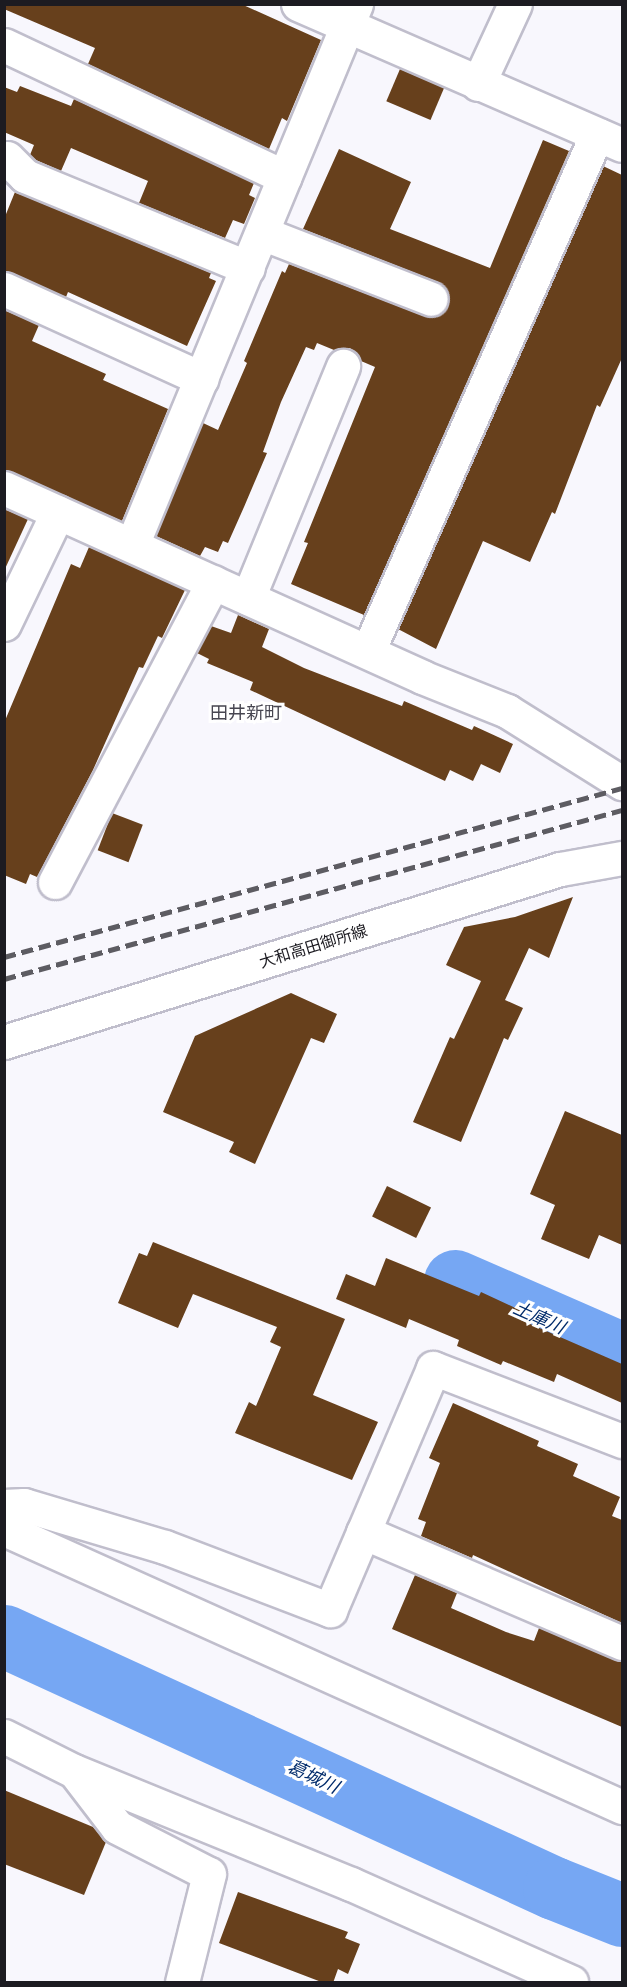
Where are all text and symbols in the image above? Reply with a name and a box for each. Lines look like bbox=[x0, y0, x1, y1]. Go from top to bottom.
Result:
district label: 田井新町 bbox=[210, 702, 282, 724]
street label: 大和高田御所線 bbox=[257, 920, 369, 972]
water label: 土庫川 bbox=[510, 1297, 568, 1339]
water label: 葛城川 bbox=[284, 1756, 342, 1798]

